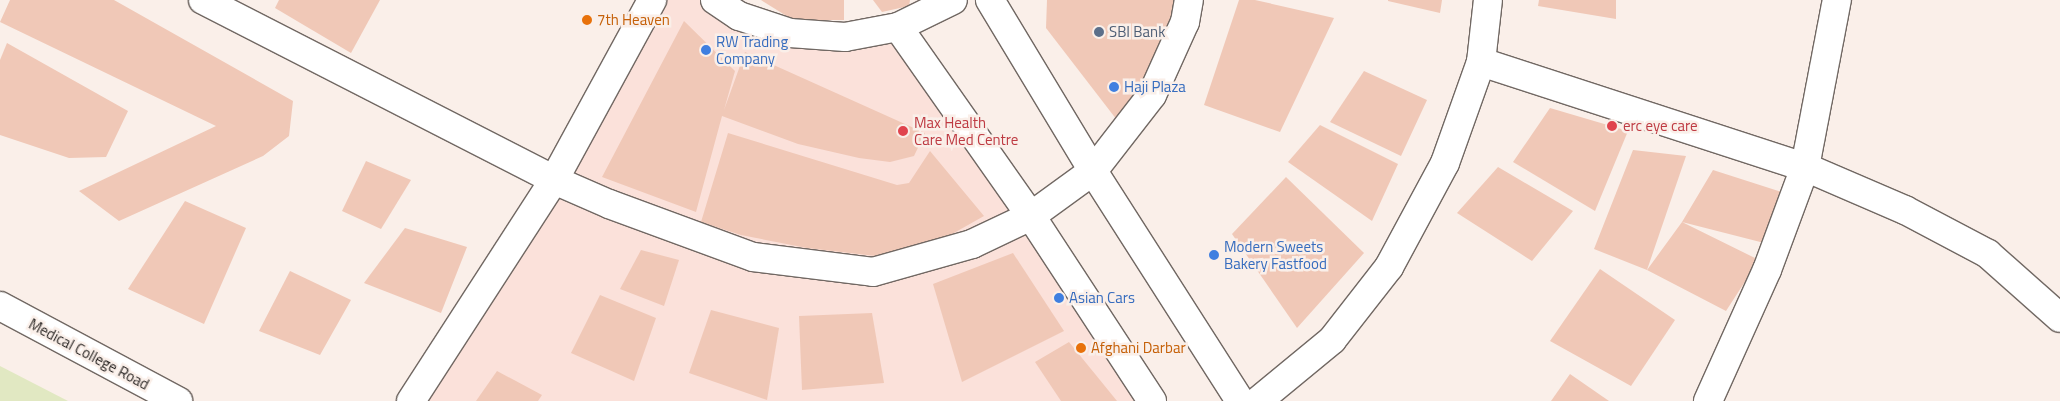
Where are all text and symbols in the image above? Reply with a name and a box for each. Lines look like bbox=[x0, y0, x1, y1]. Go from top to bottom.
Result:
place label: 7th Heaven bbox=[597, 11, 670, 29]
marker: 7th Heaven bbox=[581, 14, 593, 26]
place label: SBI Bank bbox=[1109, 23, 1165, 41]
marker: SBI Bank bbox=[1093, 26, 1105, 38]
place label: RW Trading Company bbox=[716, 32, 788, 67]
marker: RW Trading Company bbox=[700, 44, 712, 56]
place label: Haji Plaza bbox=[1124, 78, 1186, 96]
marker: Haji Plaza bbox=[1108, 81, 1120, 93]
place label: Max Health Care Med Centre bbox=[914, 113, 1018, 148]
place label: erc eye care bbox=[1623, 117, 1698, 135]
marker: erc eye care bbox=[1605, 119, 1619, 133]
marker: Max Health Care Med Centre bbox=[896, 124, 910, 138]
place label: Modern Sweets Bakery Fastfood bbox=[1224, 237, 1327, 272]
marker: Modern Sweets Bakery Fastfood bbox=[1208, 249, 1220, 261]
place label: Asian Cars bbox=[1069, 289, 1135, 307]
marker: Asian Cars bbox=[1053, 292, 1065, 304]
street label: Medical College Road bbox=[26, 315, 152, 393]
place label: Afghani Darbar bbox=[1091, 339, 1186, 357]
marker: Afghani Darbar bbox=[1075, 342, 1087, 354]

